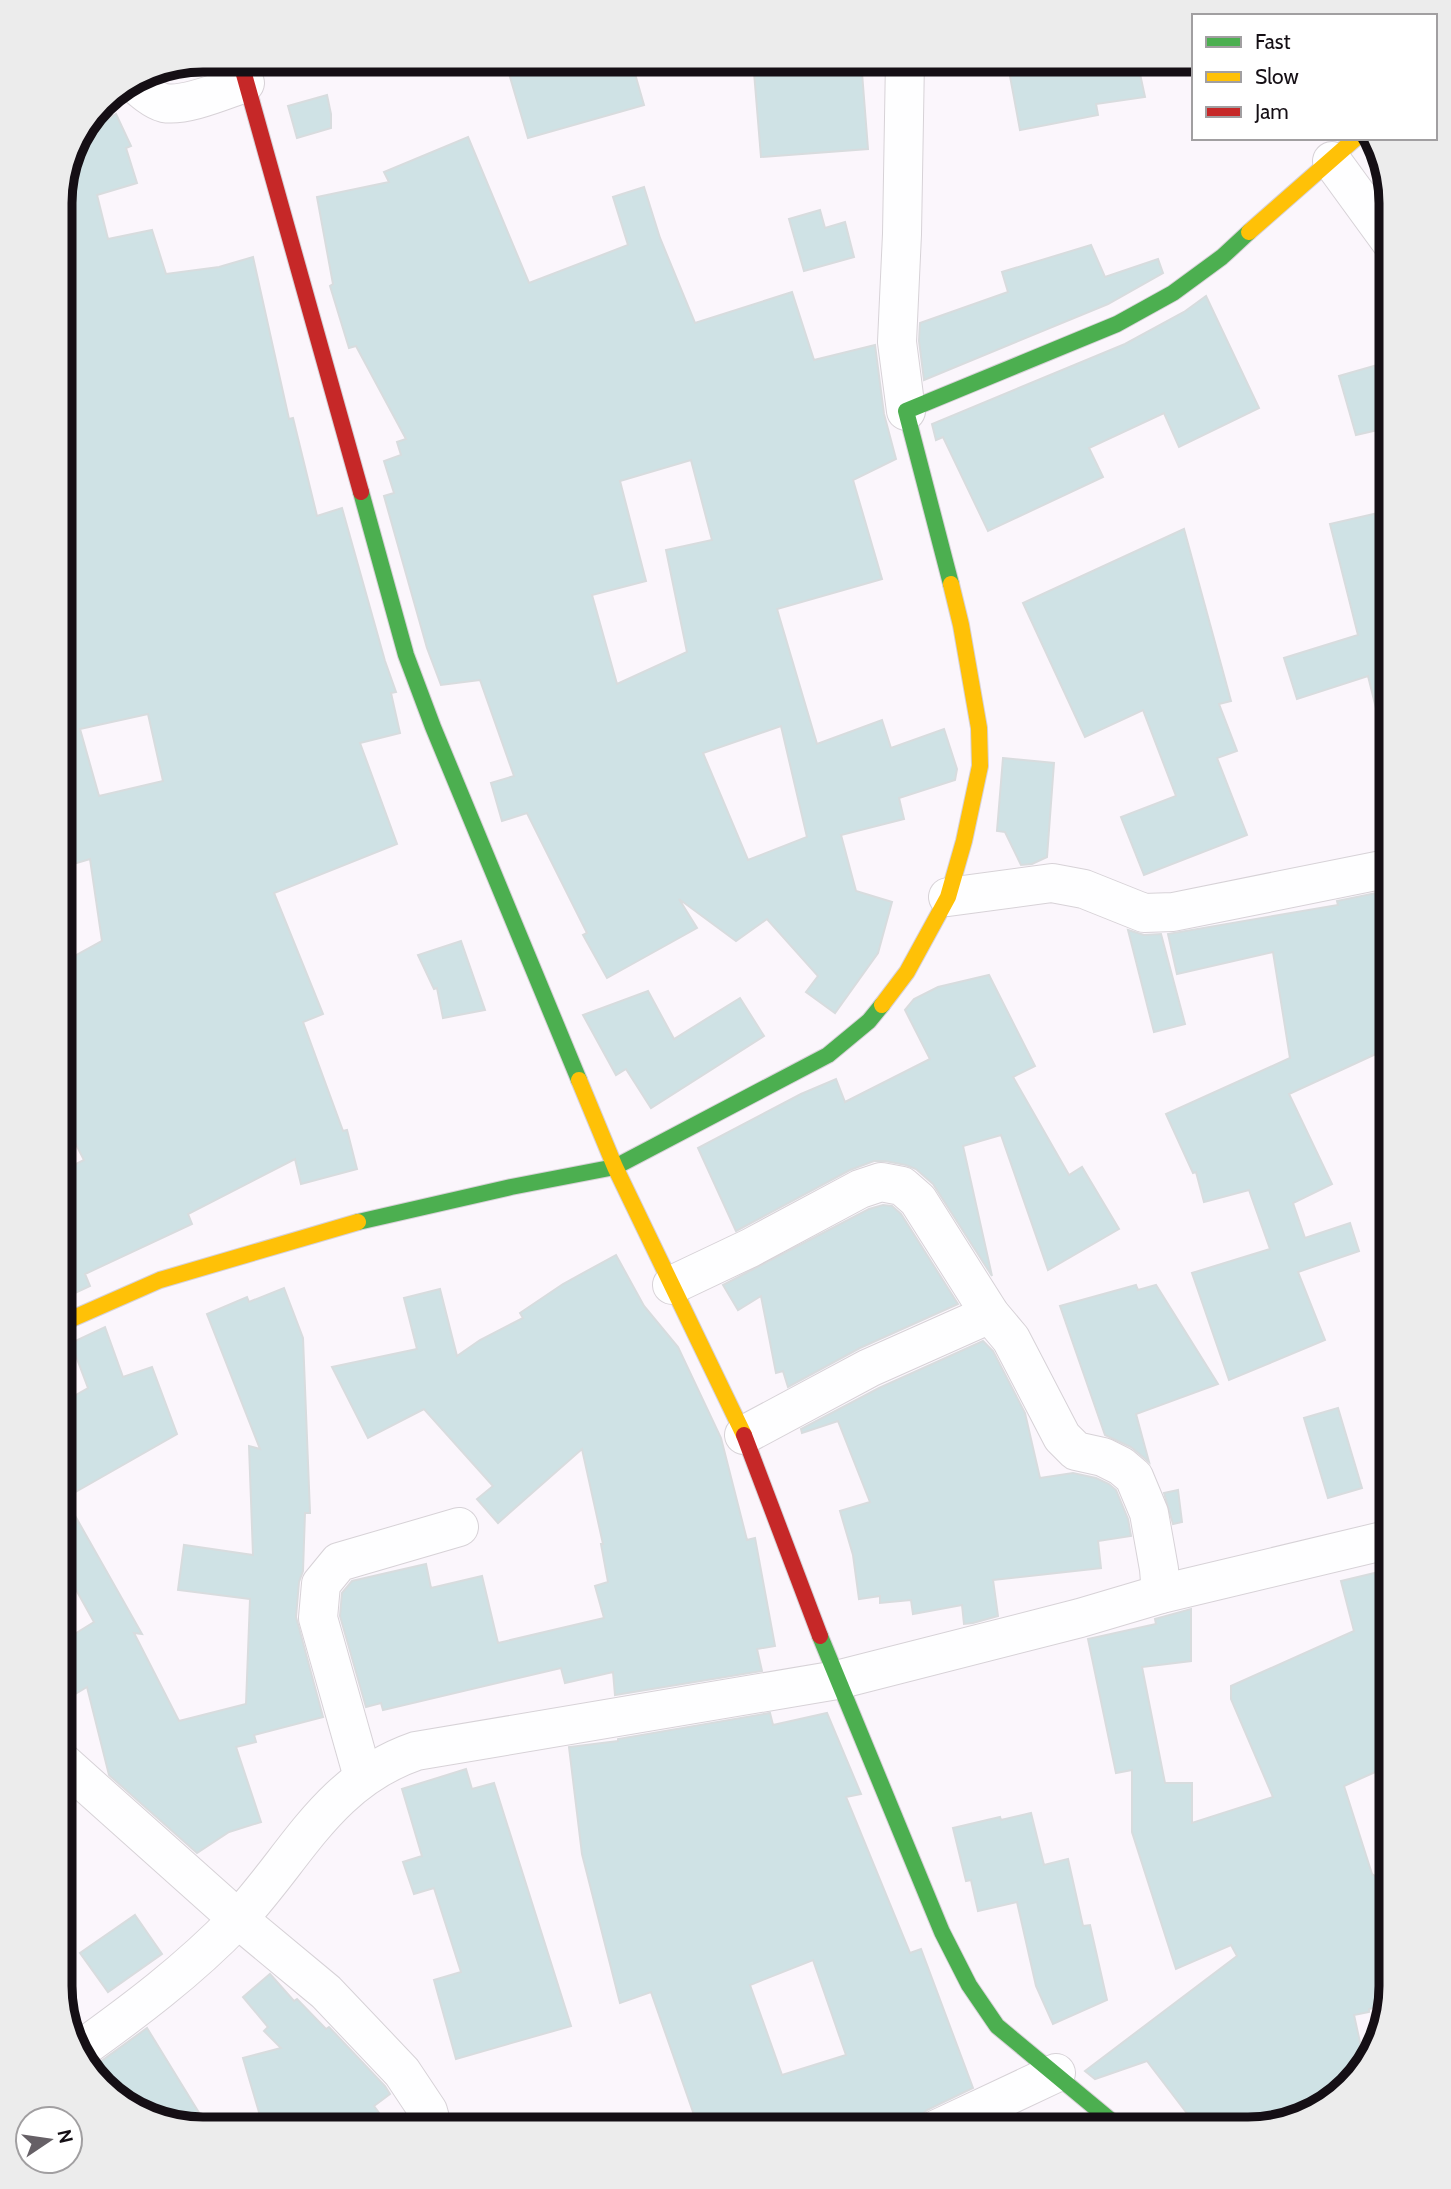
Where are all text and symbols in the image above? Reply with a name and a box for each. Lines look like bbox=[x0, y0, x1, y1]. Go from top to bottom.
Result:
legend bbox=[1192, 14, 1437, 140]
text: Fast bbox=[1255, 29, 1291, 54]
text: Slow bbox=[1255, 64, 1299, 89]
text: Jam bbox=[1254, 99, 1289, 124]
north arrow bbox=[14, 2105, 84, 2175]
text: N bbox=[52, 2127, 78, 2145]

